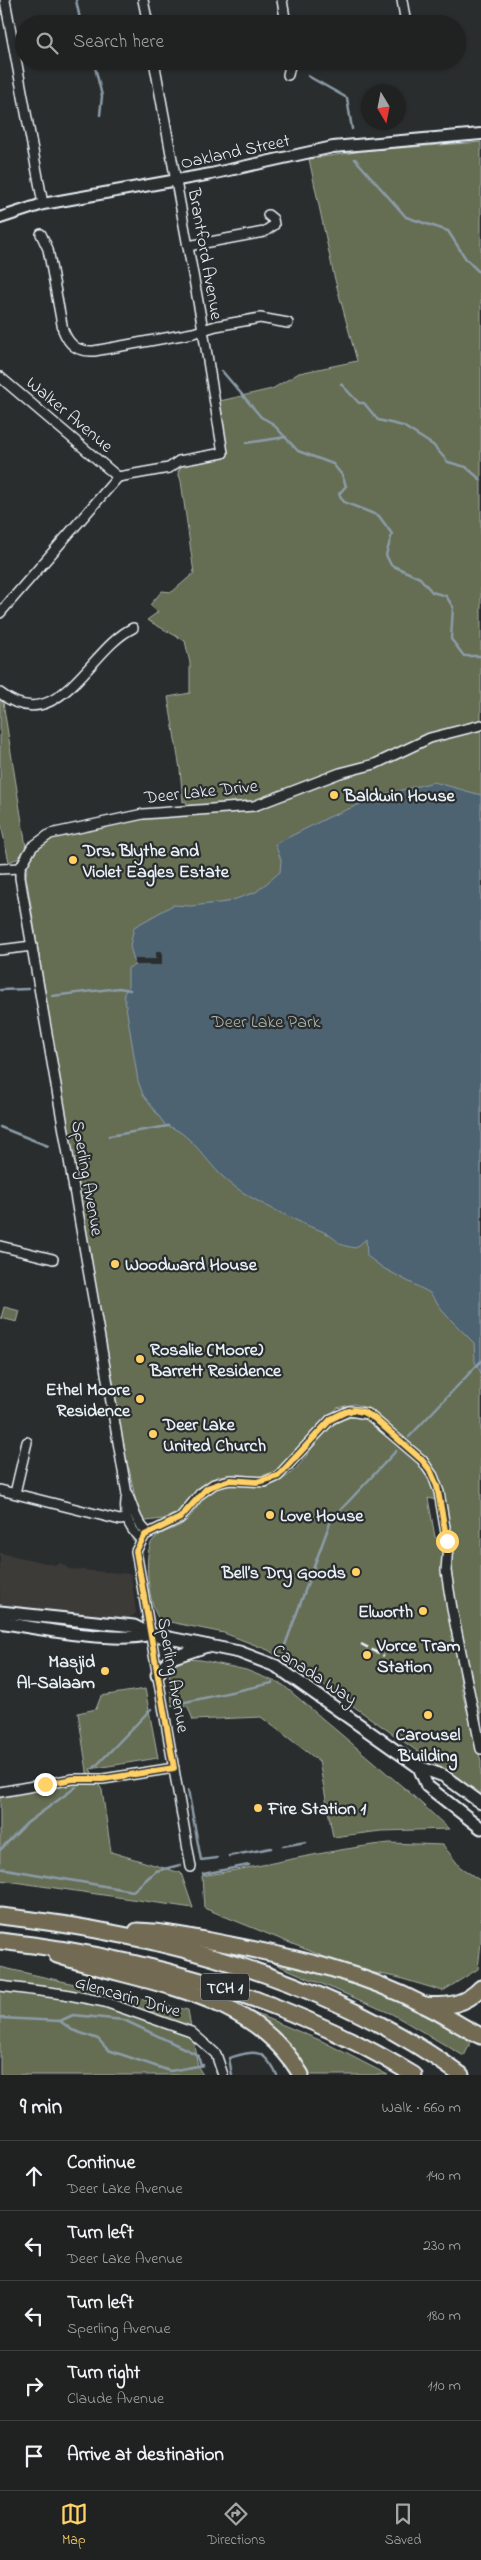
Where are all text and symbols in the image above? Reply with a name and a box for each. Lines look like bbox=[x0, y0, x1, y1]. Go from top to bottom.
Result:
search box bbox=[15, 15, 466, 70]
icon: search bbox=[33, 29, 61, 57]
text: Search here bbox=[73, 29, 164, 56]
north arrow bbox=[361, 85, 406, 130]
street label: Oakland Street bbox=[178, 129, 292, 177]
street label: Brantford Avenue bbox=[180, 186, 229, 323]
street label: Walker Avenue bbox=[20, 371, 119, 460]
street label: Deer Lake Drive bbox=[142, 774, 260, 812]
place label: Baldwin House bbox=[343, 784, 456, 810]
marker: Baldwin House bbox=[328, 789, 340, 801]
place label: Drs. Blythe and Violet Eagles Estate bbox=[82, 839, 230, 887]
marker: Drs. Blythe and Violet Eagles Estate bbox=[67, 854, 79, 866]
park label: Deer Lake Park bbox=[211, 1010, 320, 1036]
street label: Sperling Avenue bbox=[62, 1119, 109, 1239]
place label: Woodward House bbox=[125, 1253, 258, 1279]
marker: Woodward House bbox=[109, 1258, 121, 1270]
place label: Rosalie (Moore) Barrett Residence bbox=[149, 1338, 282, 1385]
marker: Rosalie (Moore) Barrett Residence bbox=[134, 1353, 146, 1365]
place label: Ethel Moore Residence bbox=[46, 1378, 131, 1425]
marker: Ethel Moore Residence bbox=[134, 1393, 146, 1405]
place label: Deer Lake United Church bbox=[162, 1413, 266, 1460]
marker: Deer Lake United Church bbox=[147, 1428, 159, 1440]
place label: Love House bbox=[280, 1504, 364, 1530]
marker: Love House bbox=[264, 1509, 276, 1521]
route start bbox=[436, 1530, 459, 1553]
place label: Bell’s Dry Goods bbox=[221, 1561, 346, 1588]
marker: Bell’s Dry Goods bbox=[350, 1566, 362, 1578]
place label: Elworth bbox=[358, 1600, 413, 1626]
marker: Elworth bbox=[417, 1605, 429, 1617]
street label: Sperling Avenue bbox=[148, 1616, 195, 1736]
place label: Vorce Tram Station bbox=[376, 1634, 461, 1681]
street label: Canada Way bbox=[266, 1639, 361, 1713]
marker: Vorce Tram Station bbox=[361, 1649, 373, 1661]
place label: Masjid Al-Salaam bbox=[16, 1650, 96, 1697]
marker: Masjid Al-Salaam bbox=[99, 1665, 111, 1677]
marker: Carousel Building bbox=[422, 1709, 434, 1721]
place label: Carousel Building bbox=[395, 1723, 461, 1771]
route end bbox=[34, 1773, 57, 1796]
place label: Fire Station 1 bbox=[267, 1797, 366, 1823]
marker: Fire Station 1 bbox=[252, 1802, 264, 1814]
street label: Glencarin Drive bbox=[72, 1970, 184, 2026]
road number: TCH 1 bbox=[201, 1974, 249, 2000]
text: 9 min bbox=[20, 2093, 62, 2123]
text: Walk · 660 m bbox=[381, 2096, 461, 2120]
text: Continue bbox=[67, 2150, 135, 2177]
icon: ahead bbox=[20, 2162, 48, 2190]
text: 140 m bbox=[426, 2164, 461, 2188]
text: Deer Lake Avenue bbox=[67, 2177, 183, 2201]
text: Turn left bbox=[67, 2220, 134, 2247]
icon: left bbox=[20, 2232, 48, 2260]
text: 230 m bbox=[423, 2234, 461, 2258]
text: Deer Lake Avenue bbox=[67, 2247, 183, 2271]
text: Turn left bbox=[67, 2290, 134, 2317]
icon: left bbox=[20, 2302, 48, 2330]
text: 180 m bbox=[427, 2304, 461, 2328]
text: Sperling Avenue bbox=[67, 2317, 171, 2341]
text: Turn right bbox=[67, 2360, 140, 2387]
icon: right bbox=[20, 2372, 48, 2400]
text: 110 m bbox=[427, 2374, 461, 2398]
text: Claude Avenue bbox=[67, 2387, 164, 2411]
icon: arrive bbox=[20, 2442, 48, 2470]
text: Arrive at destination bbox=[67, 2442, 224, 2469]
tab: Map bbox=[60, 2500, 88, 2551]
tab: Directions bbox=[207, 2500, 265, 2551]
tab: Saved bbox=[385, 2500, 421, 2551]

